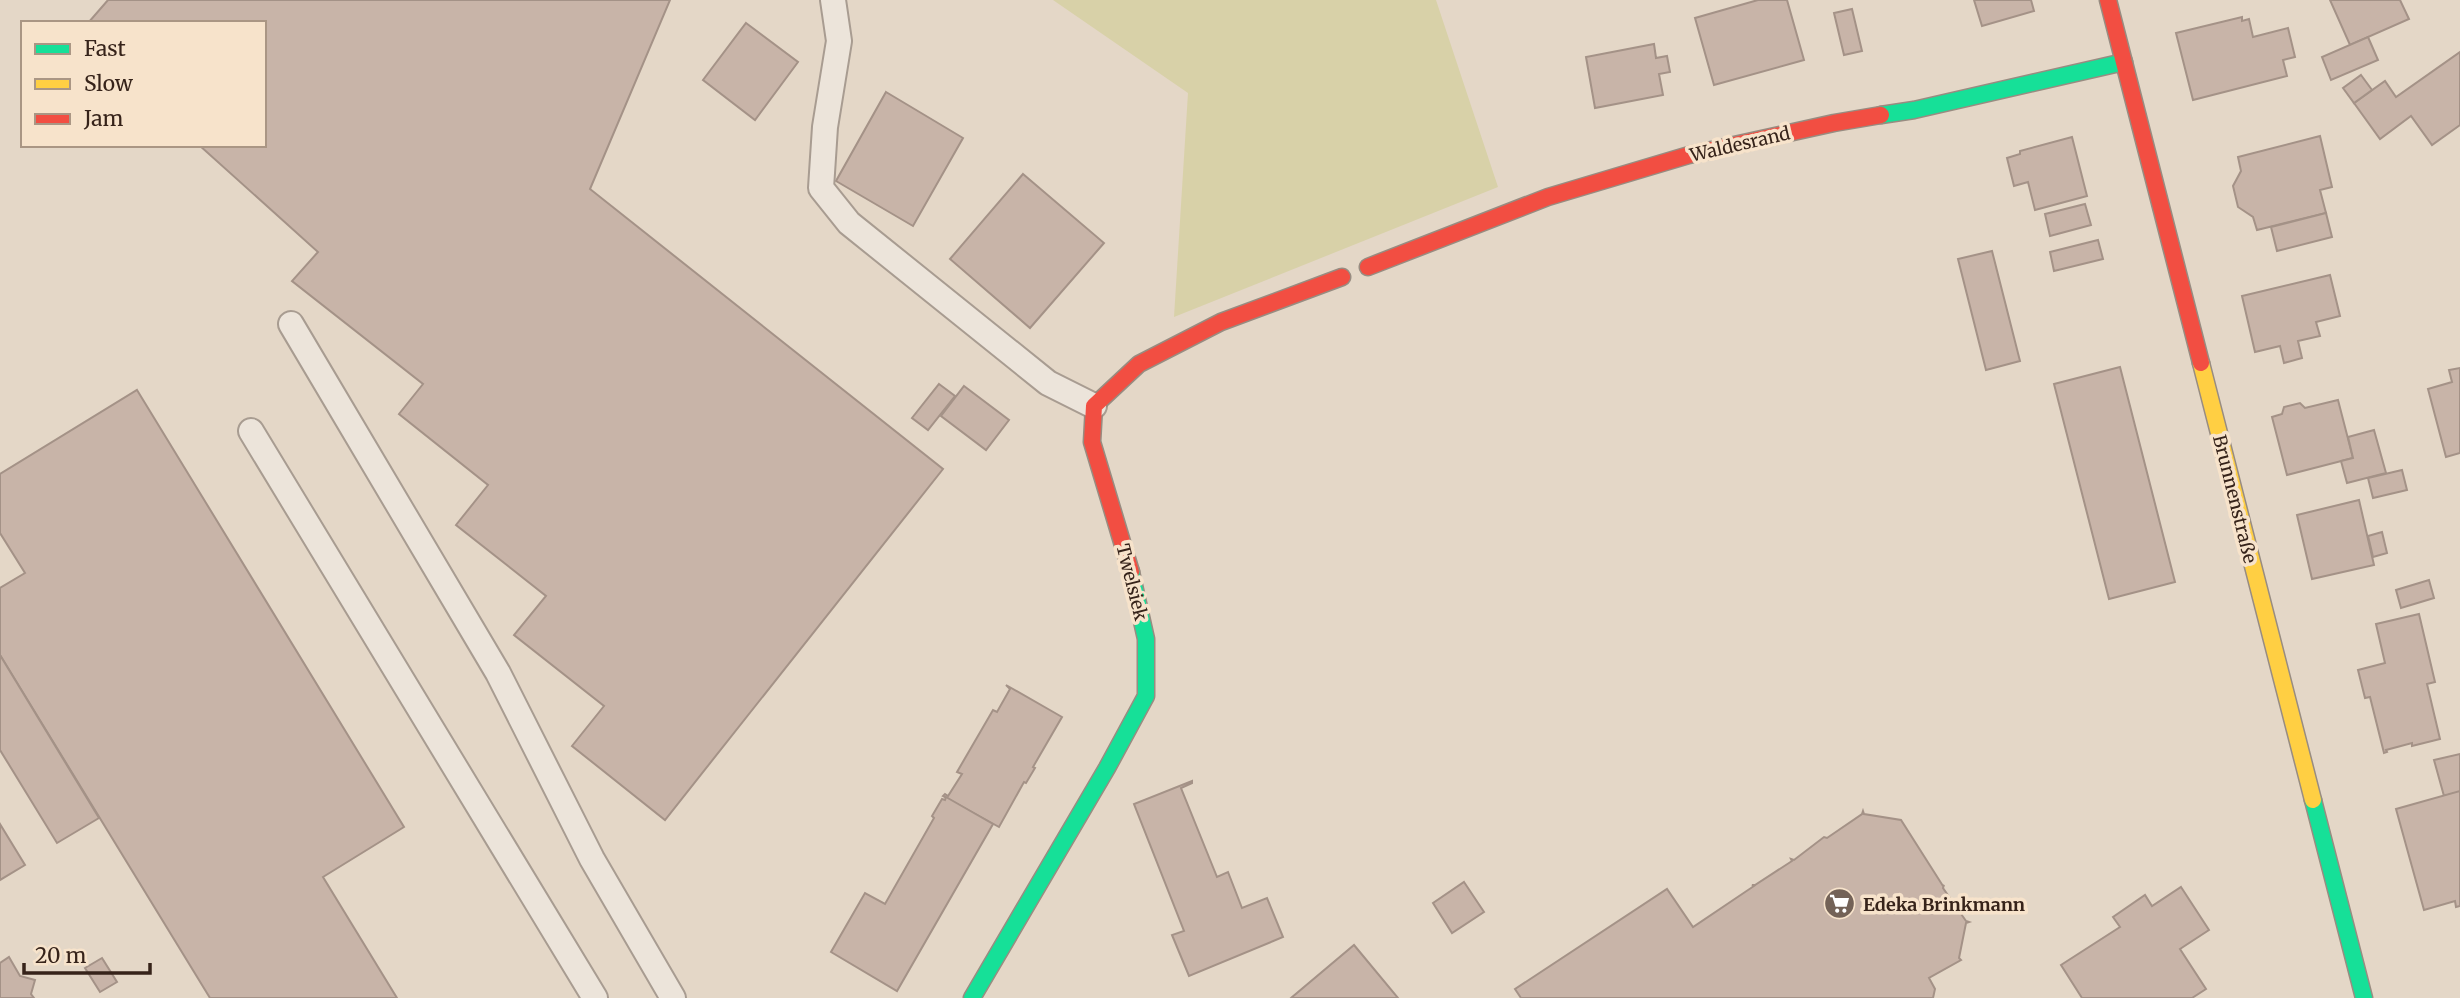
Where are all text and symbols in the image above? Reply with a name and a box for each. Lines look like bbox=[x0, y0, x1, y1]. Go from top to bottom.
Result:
legend bbox=[21, 21, 266, 147]
text: Fast bbox=[84, 35, 126, 62]
text: Slow bbox=[84, 70, 133, 97]
text: Jam bbox=[83, 105, 123, 132]
street label: Waldesrand bbox=[1687, 121, 1792, 167]
street label: Brunnenstraße bbox=[2208, 432, 2262, 566]
street label: Twelsiek bbox=[1111, 541, 1153, 623]
supermarket icon: Edeka Brinkmann bbox=[1823, 887, 1857, 921]
place label: Edeka Brinkmann bbox=[1863, 893, 2025, 916]
scale bar bbox=[24, 932, 150, 976]
text: 20 m bbox=[35, 942, 87, 969]

